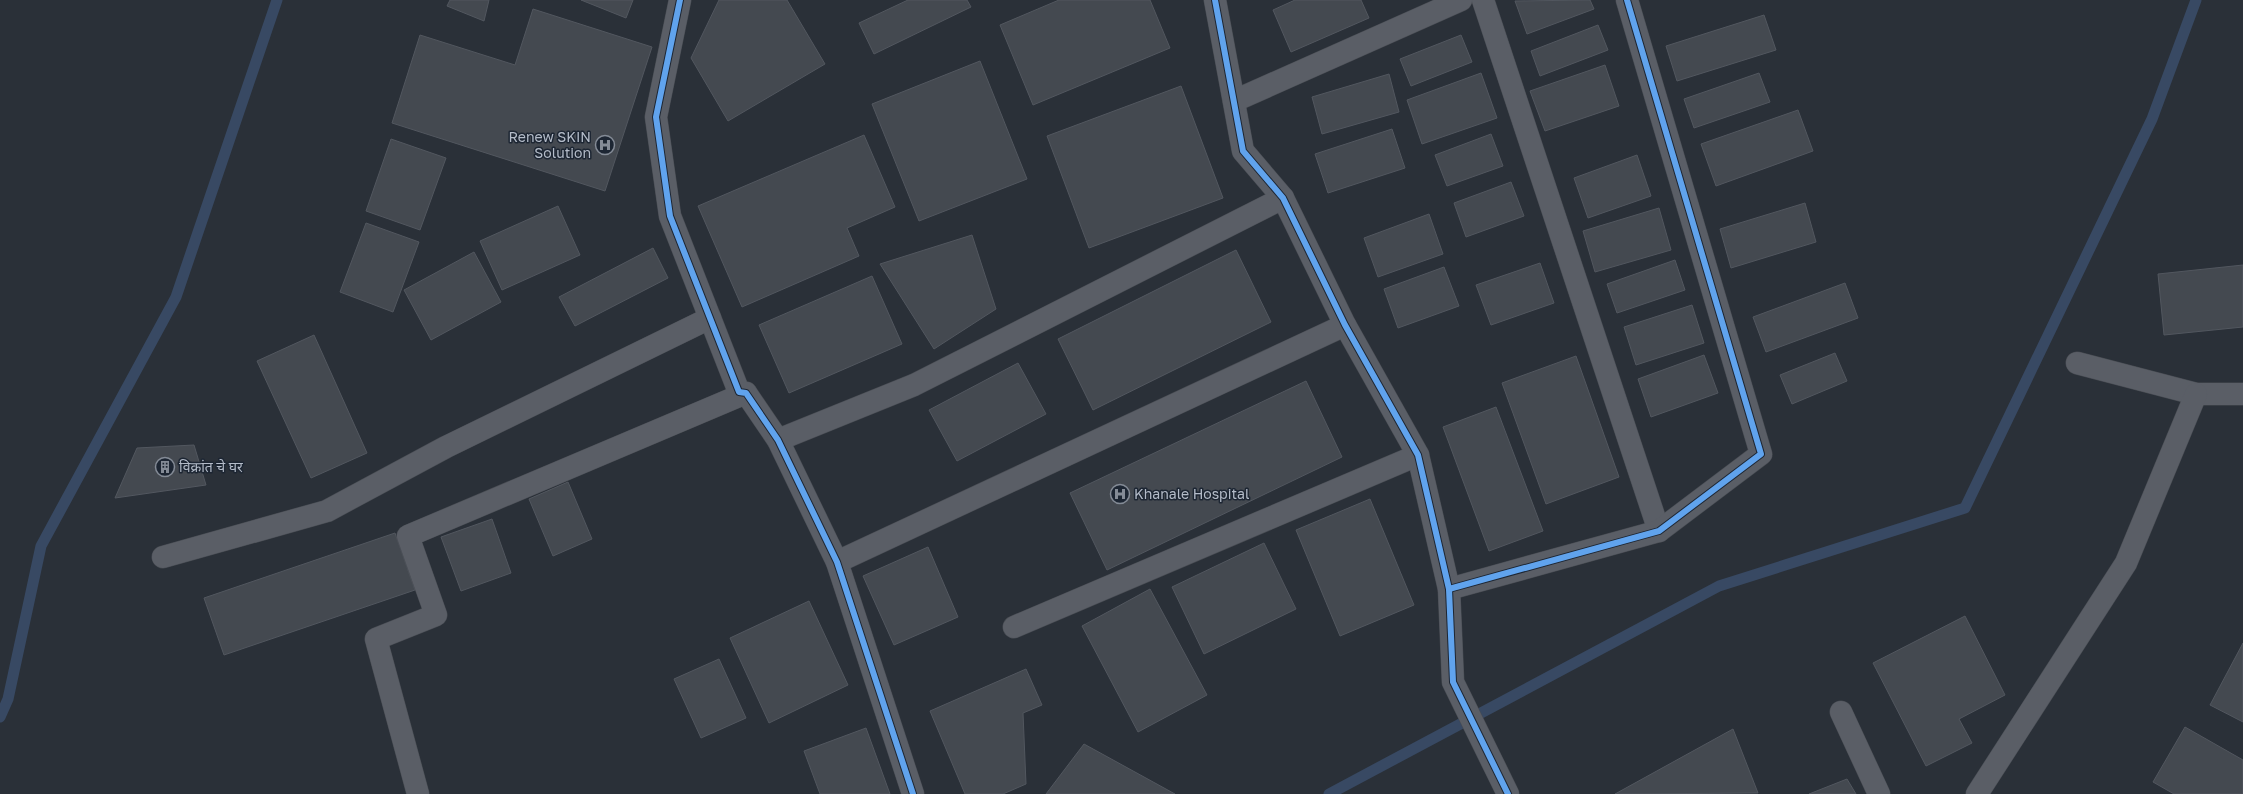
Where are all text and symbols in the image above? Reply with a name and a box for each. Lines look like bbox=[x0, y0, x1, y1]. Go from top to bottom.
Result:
place label: Renew SKIN Solution bbox=[508, 128, 591, 161]
hospital icon: Renew SKIN Solution bbox=[594, 134, 616, 156]
building icon: विक्रांत चे घर bbox=[154, 456, 176, 478]
place label: विक्रांत चे घर bbox=[179, 458, 243, 475]
hospital icon: Khanale Hospital bbox=[1109, 483, 1131, 505]
place label: Khanale Hospital bbox=[1134, 485, 1249, 502]

